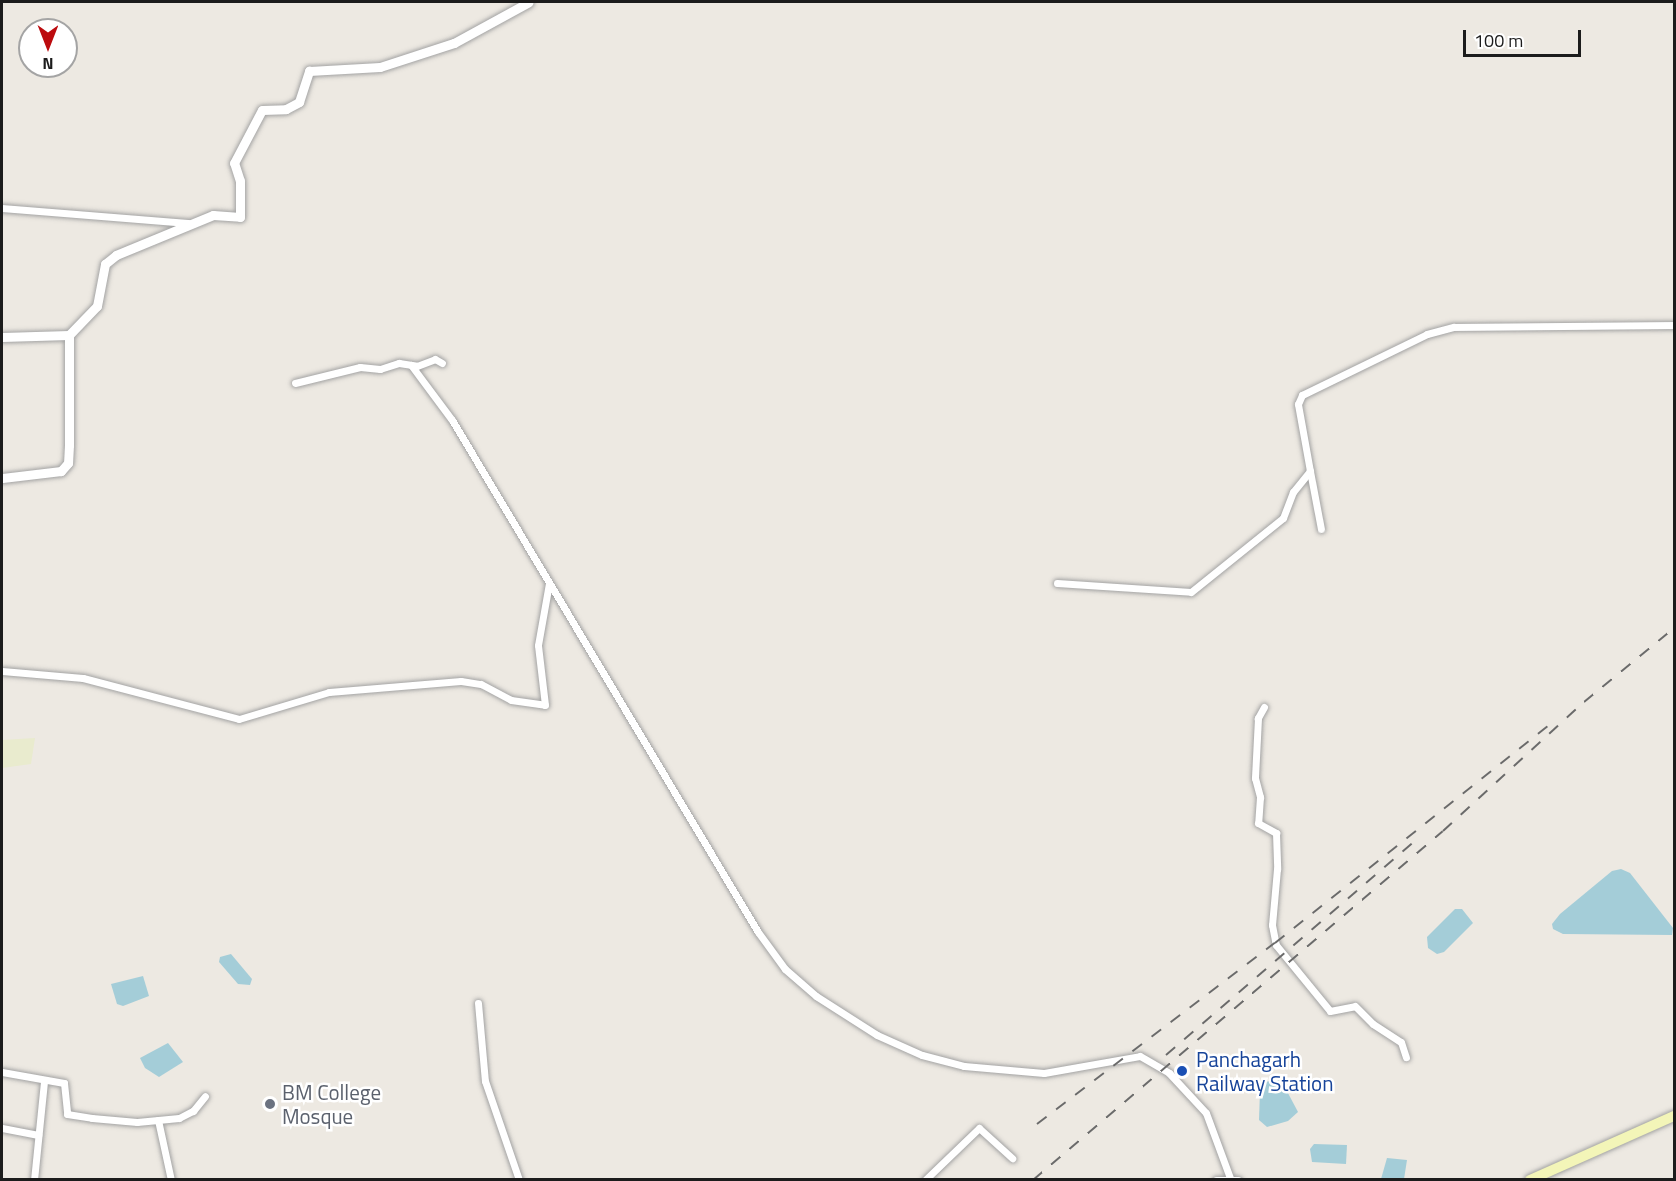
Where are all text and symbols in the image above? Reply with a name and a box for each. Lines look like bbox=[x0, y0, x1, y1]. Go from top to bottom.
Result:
north arrow bbox=[18, 18, 78, 78]
scale bar bbox=[1466, 18, 1584, 56]
text: 100 m bbox=[1474, 27, 1523, 54]
text: N bbox=[42, 52, 54, 76]
place label: Panchagarh Railway Station bbox=[1196, 1046, 1333, 1096]
marker: Panchagarh Railway Station bbox=[1173, 1062, 1191, 1080]
place label: BM College Mosque bbox=[282, 1079, 381, 1129]
marker: BM College Mosque bbox=[263, 1097, 277, 1111]

